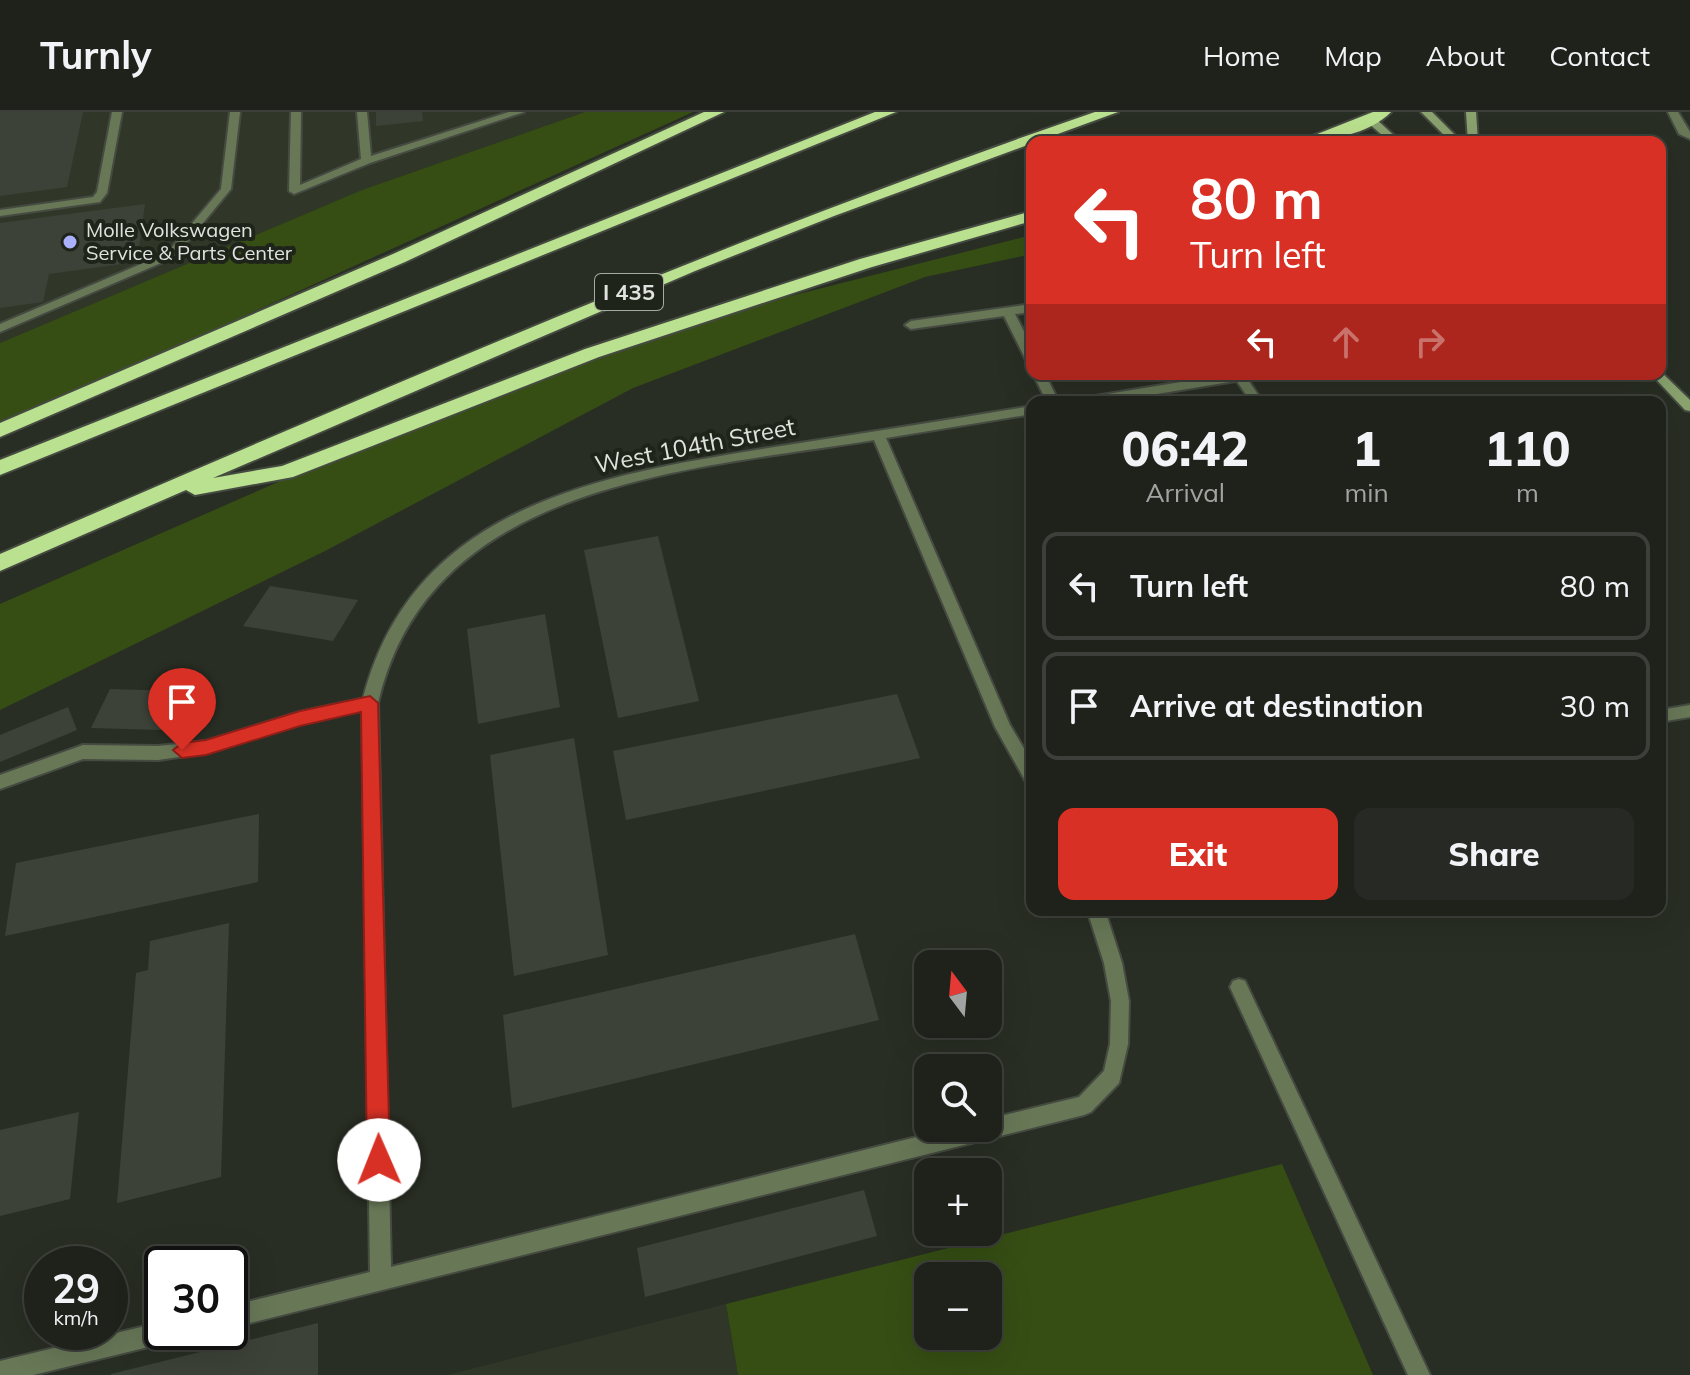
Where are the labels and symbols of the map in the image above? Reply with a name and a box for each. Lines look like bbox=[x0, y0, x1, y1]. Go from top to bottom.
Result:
place label: Molle Volkswagen Service & Parts Center bbox=[86, 217, 293, 265]
marker: Molle Volkswagen Service & Parts Center bbox=[61, 233, 79, 251]
road number: I 435 bbox=[595, 274, 663, 310]
street label: West 104th Street bbox=[592, 411, 797, 479]
pin bbox=[148, 668, 216, 750]
north arrow bbox=[914, 950, 1002, 1038]
position arrow bbox=[337, 1118, 421, 1202]
speed limit sign: 30 bbox=[144, 1246, 248, 1350]

